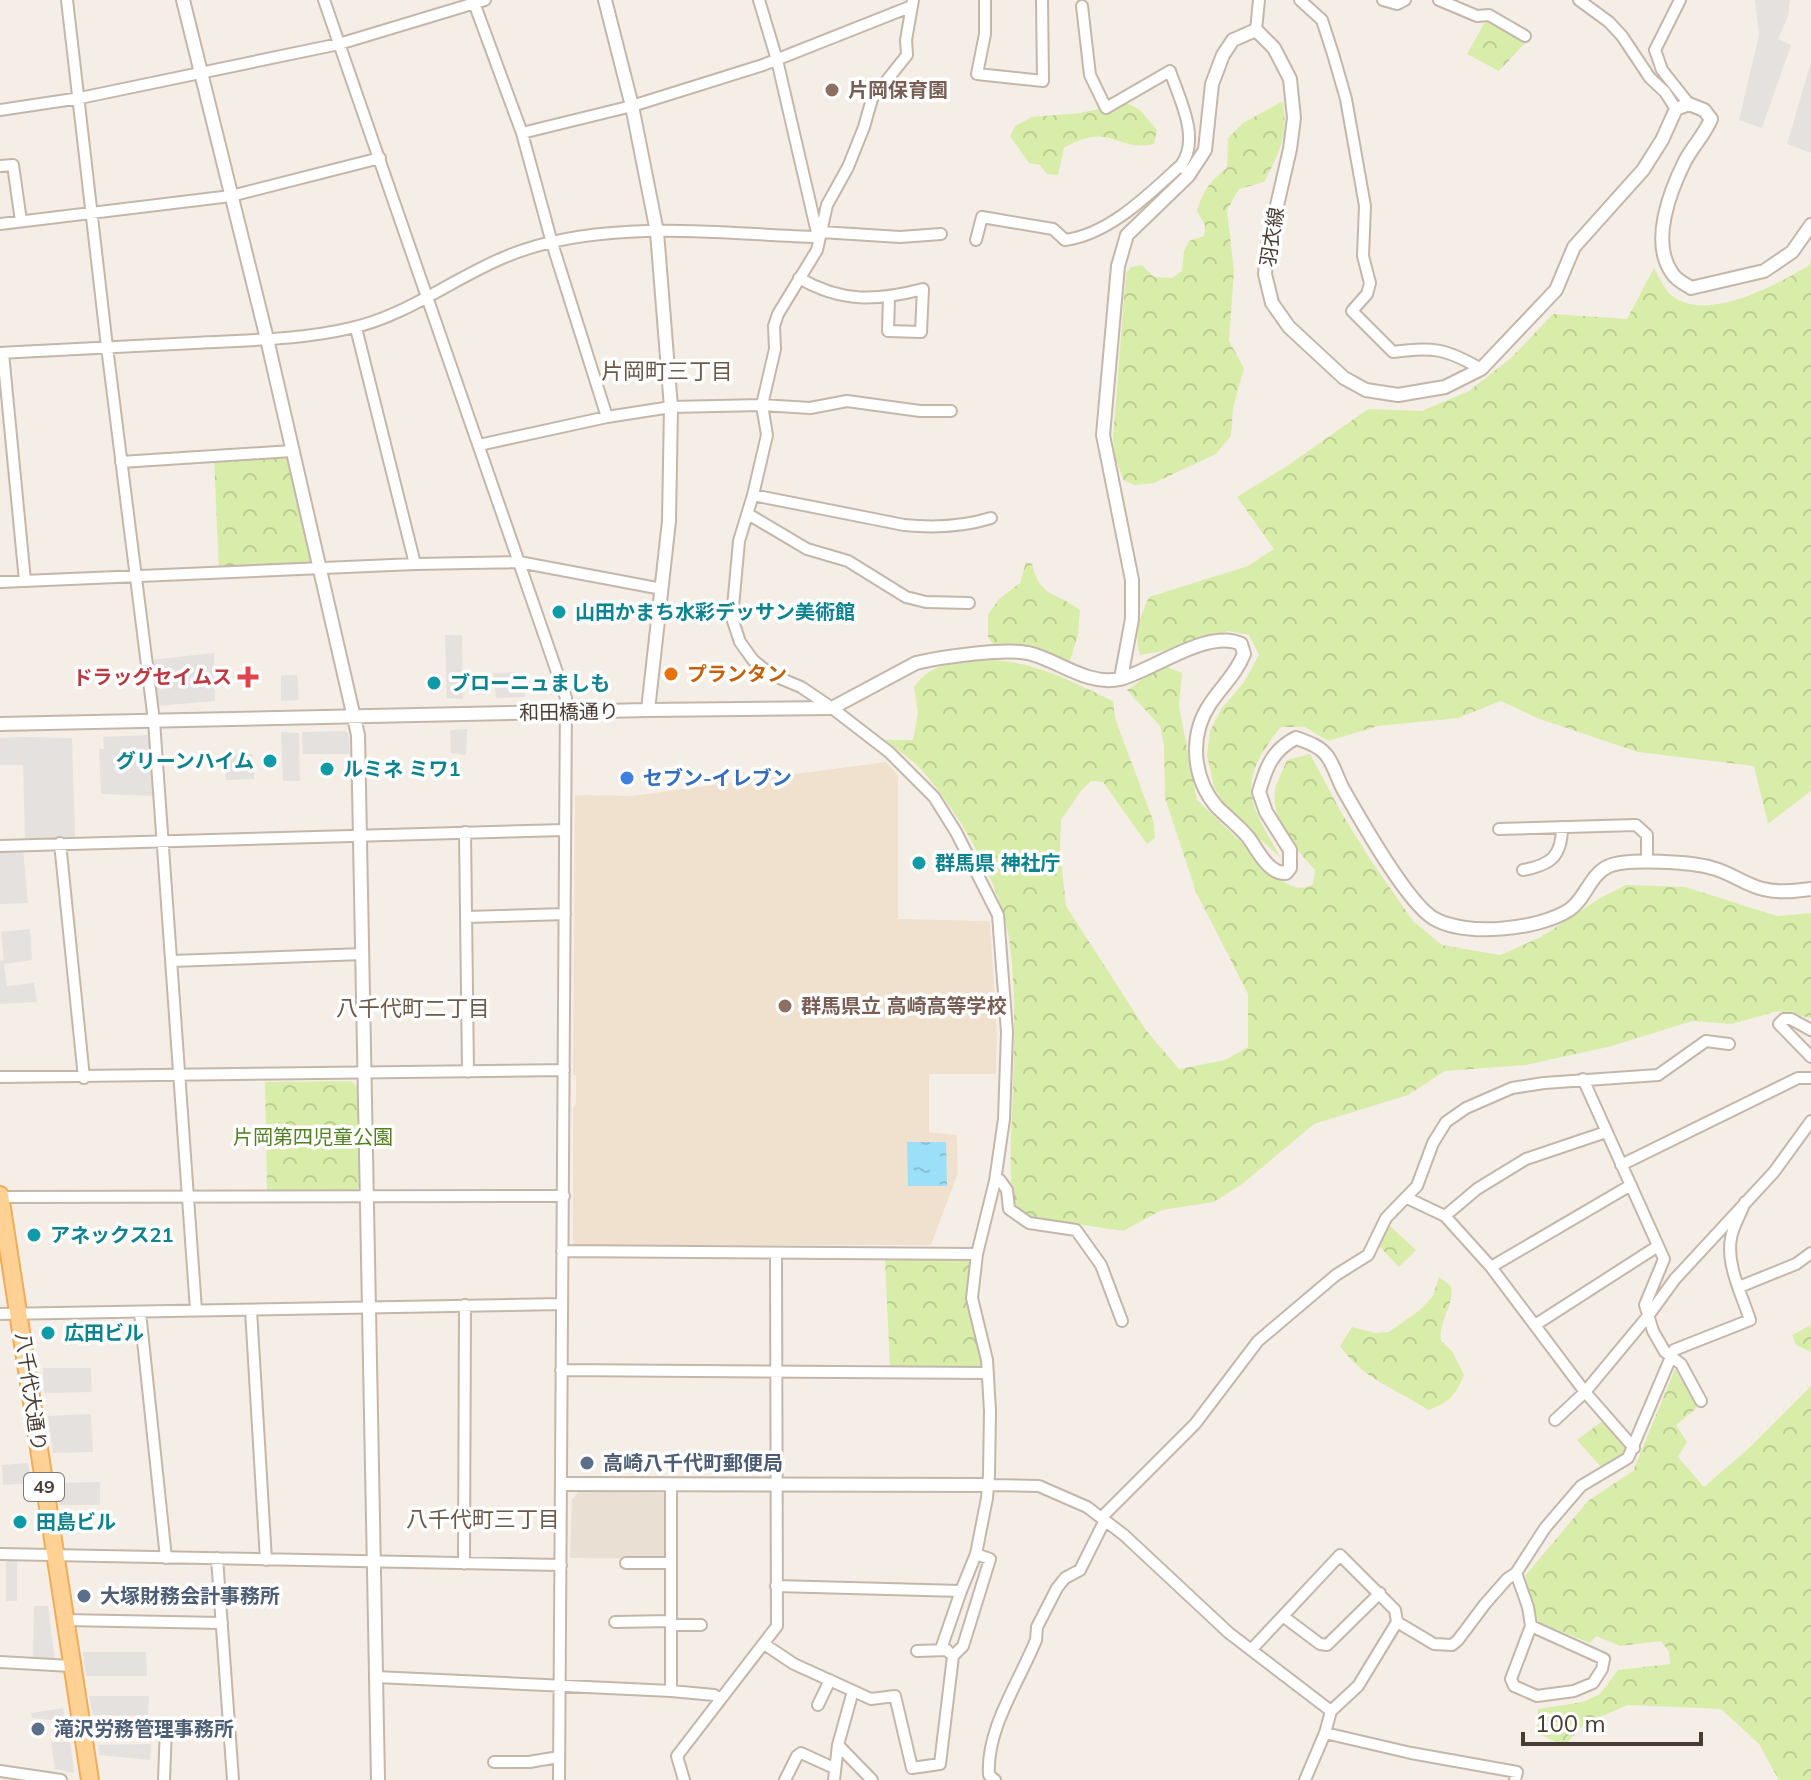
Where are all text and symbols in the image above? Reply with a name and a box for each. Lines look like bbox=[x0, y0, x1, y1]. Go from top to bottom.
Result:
place label: 片岡保育園 bbox=[848, 77, 948, 102]
marker: 片岡保育園 bbox=[823, 81, 841, 99]
street label: 羽衣線 bbox=[1254, 205, 1289, 269]
district label: 片岡町三丁目 bbox=[601, 357, 733, 385]
place label: 山田かまち水彩デッサン美術館 bbox=[575, 599, 855, 624]
marker: 山田かまち水彩デッサン美術館 bbox=[550, 603, 568, 621]
place label: プランタン bbox=[687, 661, 787, 686]
place label: ドラッグセイムス bbox=[72, 664, 232, 689]
marker: プランタン bbox=[662, 665, 680, 683]
marker: ドラッグセイムス bbox=[239, 668, 257, 686]
place label: ブローニュましも bbox=[450, 670, 610, 695]
marker: ブローニュましも bbox=[425, 674, 443, 692]
street label: 和田橋通り bbox=[519, 698, 619, 725]
place label: グリーンハイム bbox=[116, 748, 254, 773]
marker: グリーンハイム bbox=[261, 752, 279, 770]
place label: ルミネ ミワ1 bbox=[343, 756, 460, 781]
marker: ルミネ ミワ1 bbox=[318, 760, 336, 778]
place label: セブン-イレブン bbox=[643, 765, 792, 790]
marker: セブン-イレブン bbox=[618, 769, 636, 787]
place label: 群馬県 神社庁 bbox=[935, 850, 1060, 875]
marker: 群馬県 神社庁 bbox=[910, 854, 928, 872]
place label: 群馬県立 高崎高等学校 bbox=[801, 993, 1006, 1018]
district label: 八千代町二丁目 bbox=[336, 994, 490, 1022]
marker: 群馬県立 高崎高等学校 bbox=[776, 997, 794, 1015]
park label: 片岡第四児童公園 bbox=[233, 1124, 393, 1149]
place label: アネックス21 bbox=[50, 1222, 173, 1247]
marker: アネックス21 bbox=[25, 1226, 43, 1244]
place label: 広田ビル bbox=[64, 1320, 144, 1345]
marker: 広田ビル bbox=[39, 1324, 57, 1342]
street label: 八千代大通り bbox=[11, 1331, 52, 1453]
place label: 高崎八千代町郵便局 bbox=[603, 1450, 783, 1475]
marker: 高崎八千代町郵便局 bbox=[578, 1454, 596, 1472]
road number: 49 bbox=[24, 1473, 64, 1501]
district label: 八千代町三丁目 bbox=[406, 1505, 560, 1533]
place label: 田島ビル bbox=[36, 1509, 116, 1534]
marker: 田島ビル bbox=[11, 1513, 29, 1531]
place label: 大塚財務会計事務所 bbox=[100, 1583, 280, 1608]
marker: 大塚財務会計事務所 bbox=[75, 1587, 93, 1605]
scale bar bbox=[1523, 1696, 1701, 1746]
text: 100 m bbox=[1535, 1708, 1606, 1738]
place label: 滝沢労務管理事務所 bbox=[54, 1716, 234, 1741]
marker: 滝沢労務管理事務所 bbox=[29, 1720, 47, 1738]

